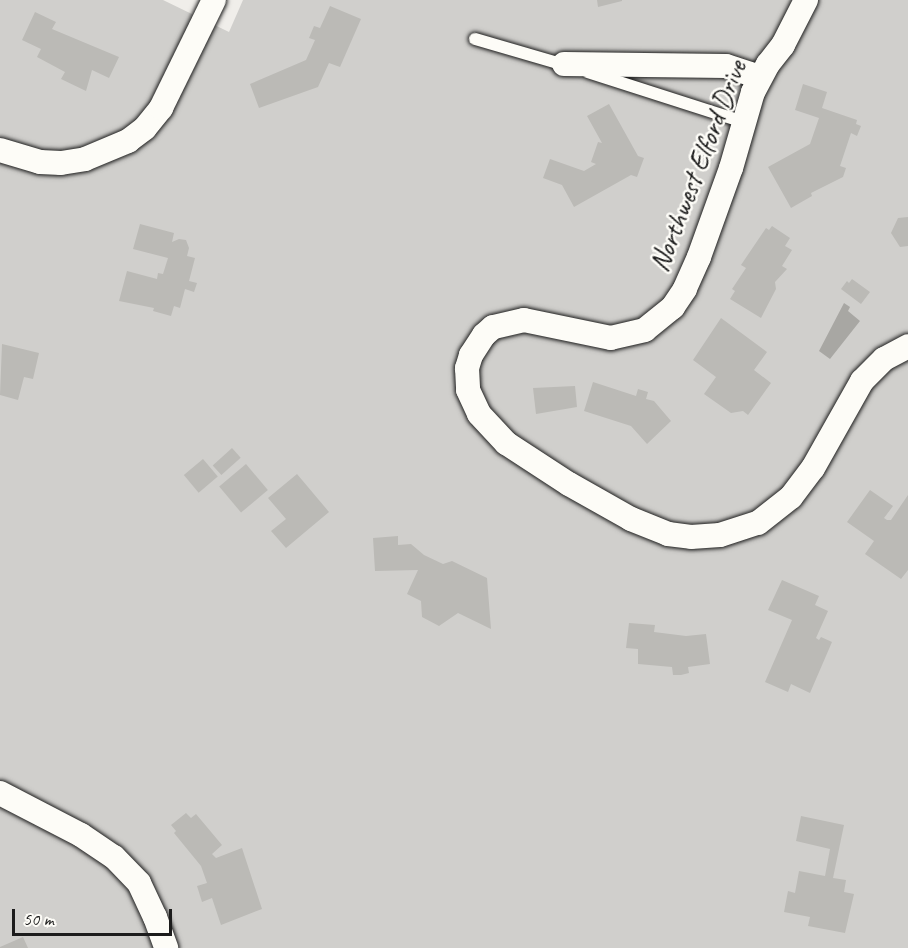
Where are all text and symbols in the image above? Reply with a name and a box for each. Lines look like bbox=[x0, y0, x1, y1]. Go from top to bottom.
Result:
street label: Northwest Elford Drive bbox=[642, 56, 754, 276]
scale bar bbox=[15, 897, 176, 935]
text: 50 m bbox=[23, 908, 54, 930]

